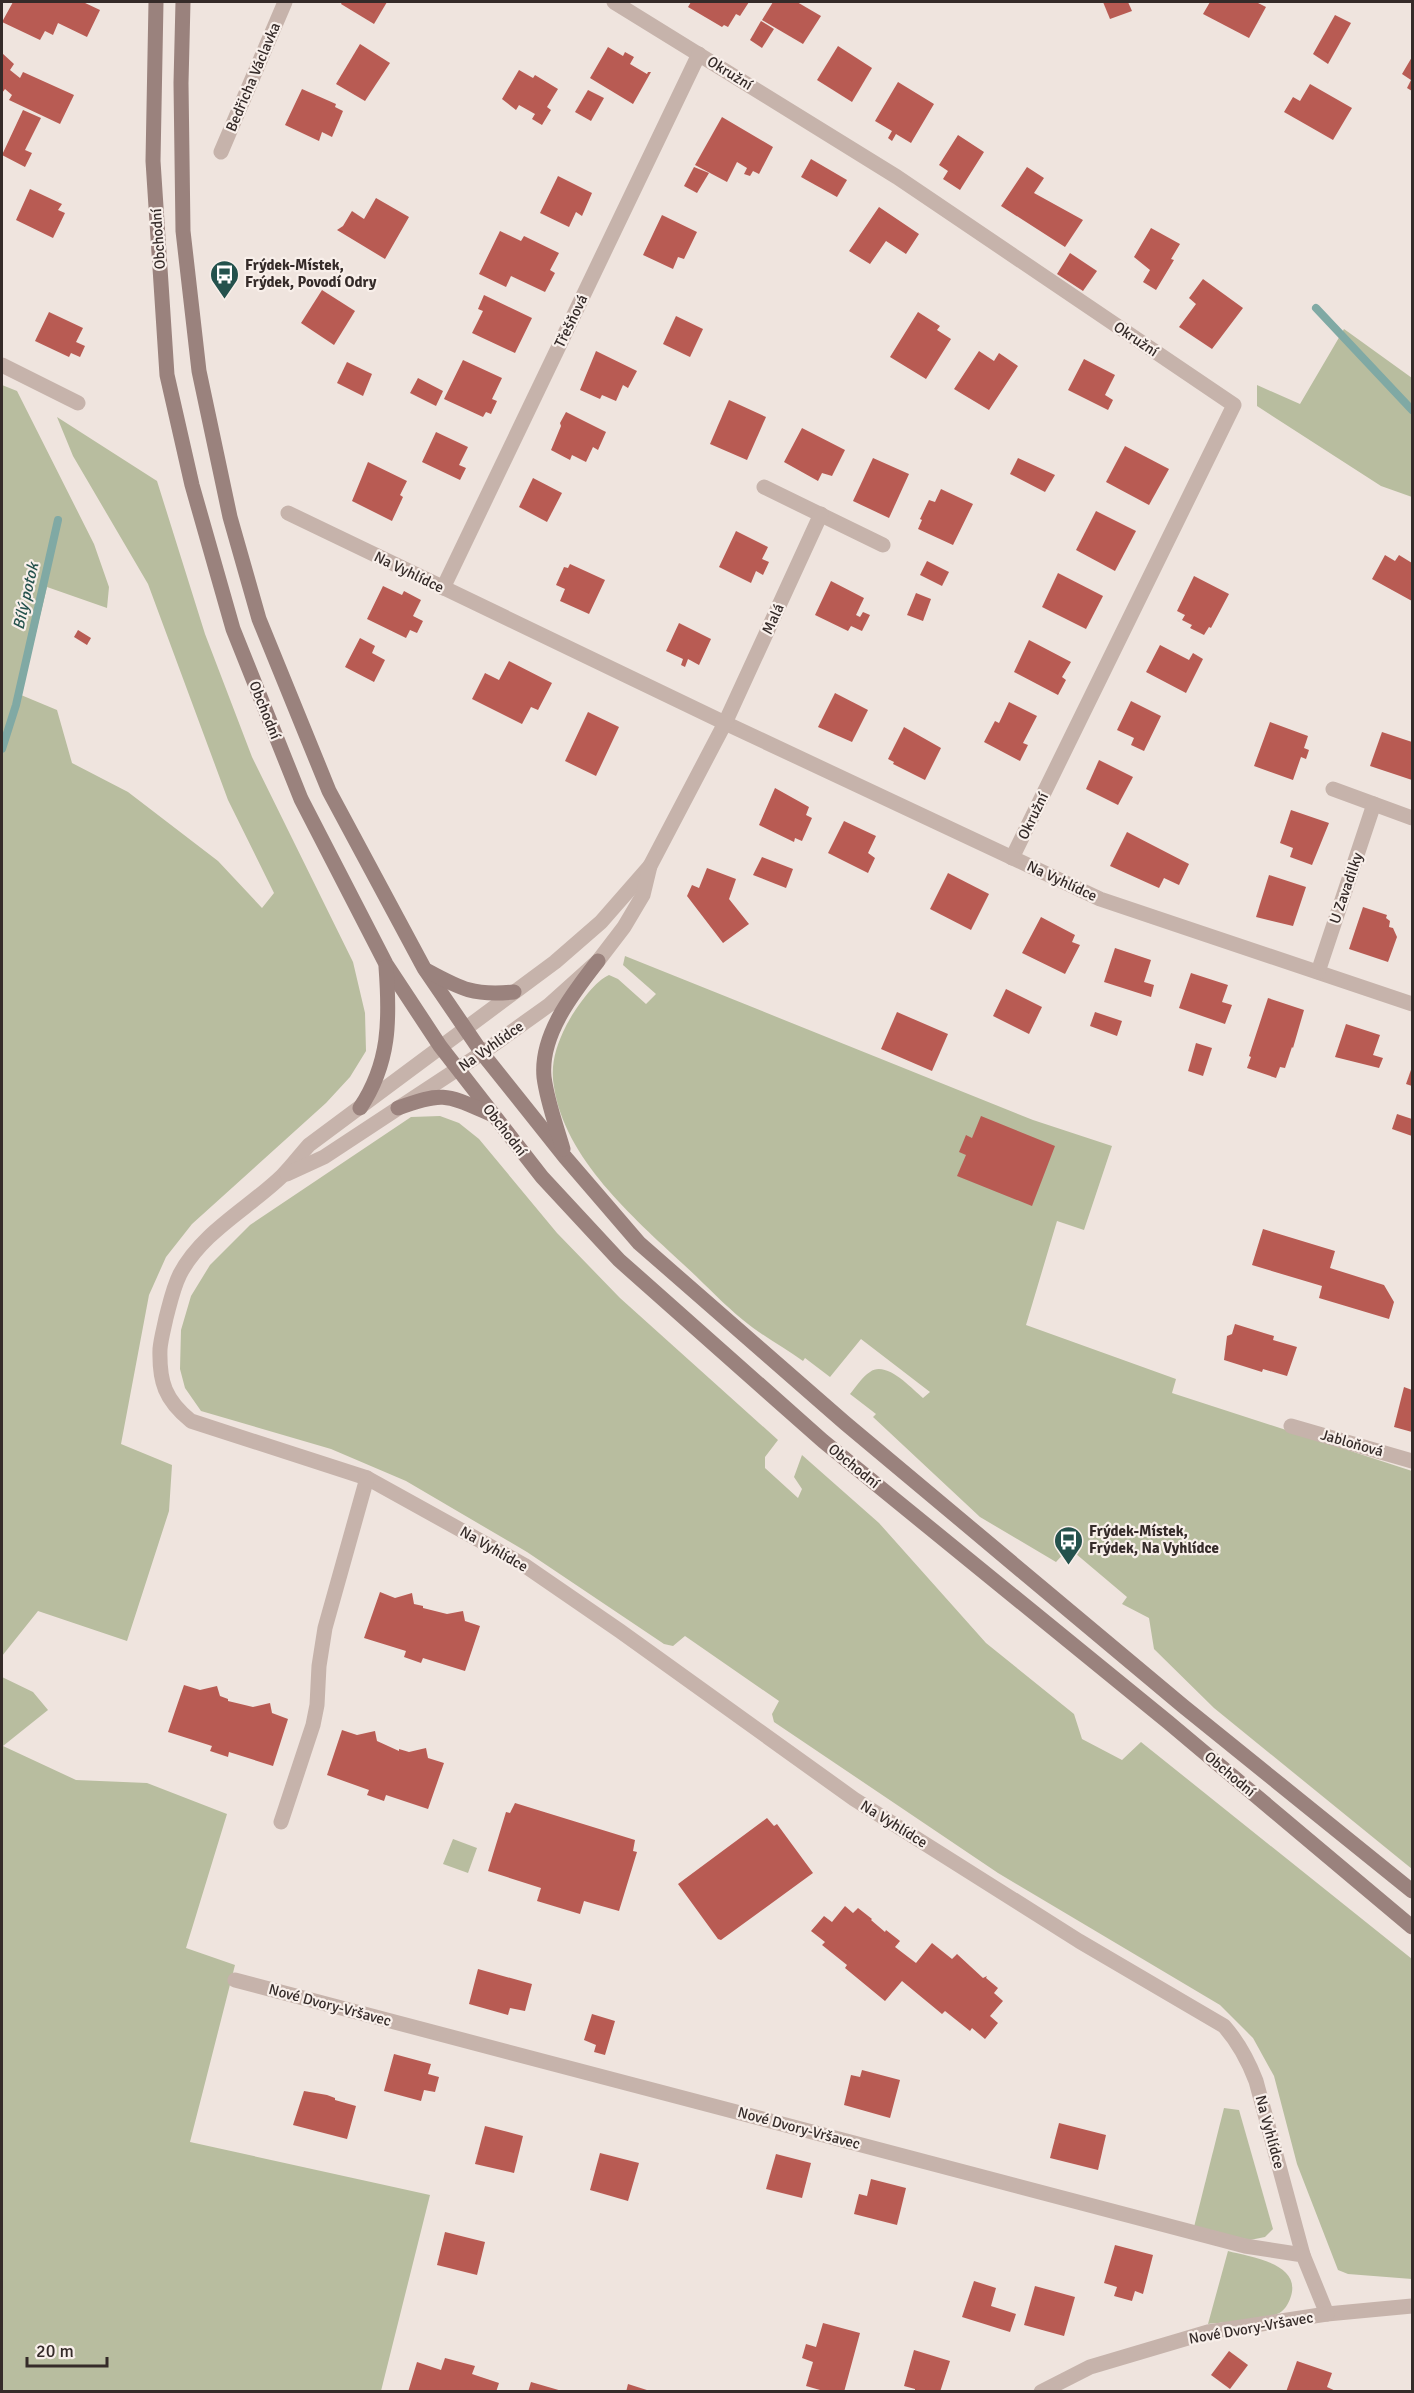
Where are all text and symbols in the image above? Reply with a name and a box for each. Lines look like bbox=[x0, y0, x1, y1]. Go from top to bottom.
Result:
street label: Bedřicha Václavka bbox=[222, 20, 284, 134]
street label: Okružní bbox=[704, 52, 756, 94]
street label: Obchodní bbox=[147, 208, 169, 270]
place label: Frýdek-Místek, Frýdek, Povodí Odry bbox=[245, 256, 377, 291]
bus stop icon: Frýdek-Místek, Frýdek, Povodí Odry bbox=[208, 258, 240, 300]
street label: Třešňová bbox=[550, 292, 592, 350]
street label: Okružní bbox=[1110, 318, 1162, 360]
street label: Na Vyhlídce bbox=[371, 547, 447, 597]
water label: Bílý potok bbox=[9, 559, 44, 632]
street label: Malá bbox=[758, 601, 788, 637]
street label: Obchodní bbox=[245, 678, 285, 742]
street label: Okružní bbox=[1014, 790, 1052, 842]
street label: U Zavadilky bbox=[1325, 850, 1367, 926]
street label: Na Vyhlídce bbox=[1024, 857, 1100, 905]
street label: Na Vyhlídce bbox=[455, 1017, 527, 1075]
street label: Obchodní bbox=[479, 1100, 531, 1160]
street label: Jabloňová bbox=[1319, 1426, 1385, 1460]
street label: Obchodní bbox=[825, 1440, 883, 1492]
street label: Na Vyhlídce bbox=[457, 1522, 531, 1576]
place label: Frýdek-Místek, Frýdek, Na Vyhlídce bbox=[1089, 1522, 1219, 1557]
bus stop icon: Frýdek-Místek, Frýdek, Na Vyhlídce bbox=[1052, 1524, 1084, 1566]
street label: Obchodní bbox=[1201, 1747, 1259, 1801]
street label: Na Vyhlídce bbox=[857, 1796, 931, 1852]
street label: Nové Dvory-Vršavec bbox=[267, 1980, 393, 2030]
street label: Na Vyhlídce bbox=[1252, 2093, 1288, 2171]
street label: Nové Dvory-Vršavec bbox=[736, 2103, 862, 2153]
street label: Nové Dvory-Vršavec bbox=[1187, 2308, 1315, 2348]
scale bar bbox=[27, 2330, 106, 2368]
text: 20 m bbox=[36, 2340, 74, 2362]

